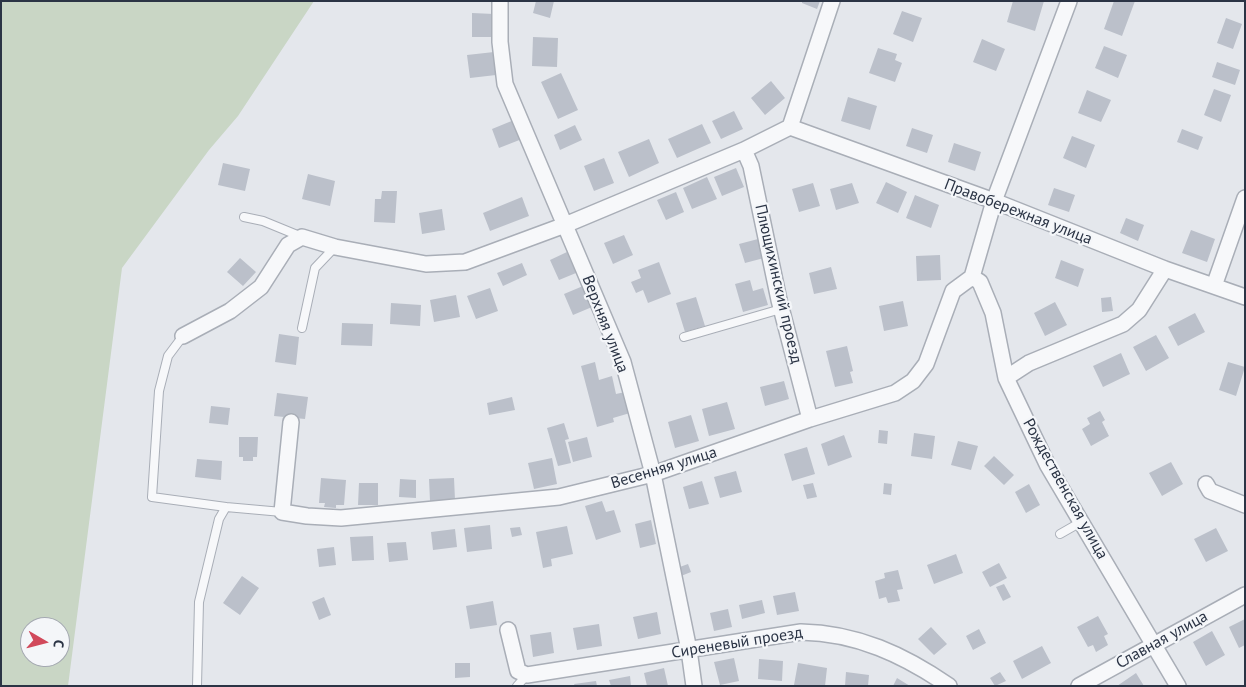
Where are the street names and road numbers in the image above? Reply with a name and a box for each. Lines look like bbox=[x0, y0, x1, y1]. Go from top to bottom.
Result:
street label: Правобережная улица bbox=[941, 175, 1095, 249]
street label: Плющихинский проезд bbox=[750, 203, 806, 365]
street label: Верхняя улица bbox=[578, 273, 632, 375]
street label: Рождественская улица bbox=[1018, 415, 1112, 563]
street label: Весенняя улица bbox=[609, 443, 719, 493]
street label: Славная улица bbox=[1113, 607, 1211, 673]
street label: Сиреневый проезд bbox=[670, 623, 804, 663]

